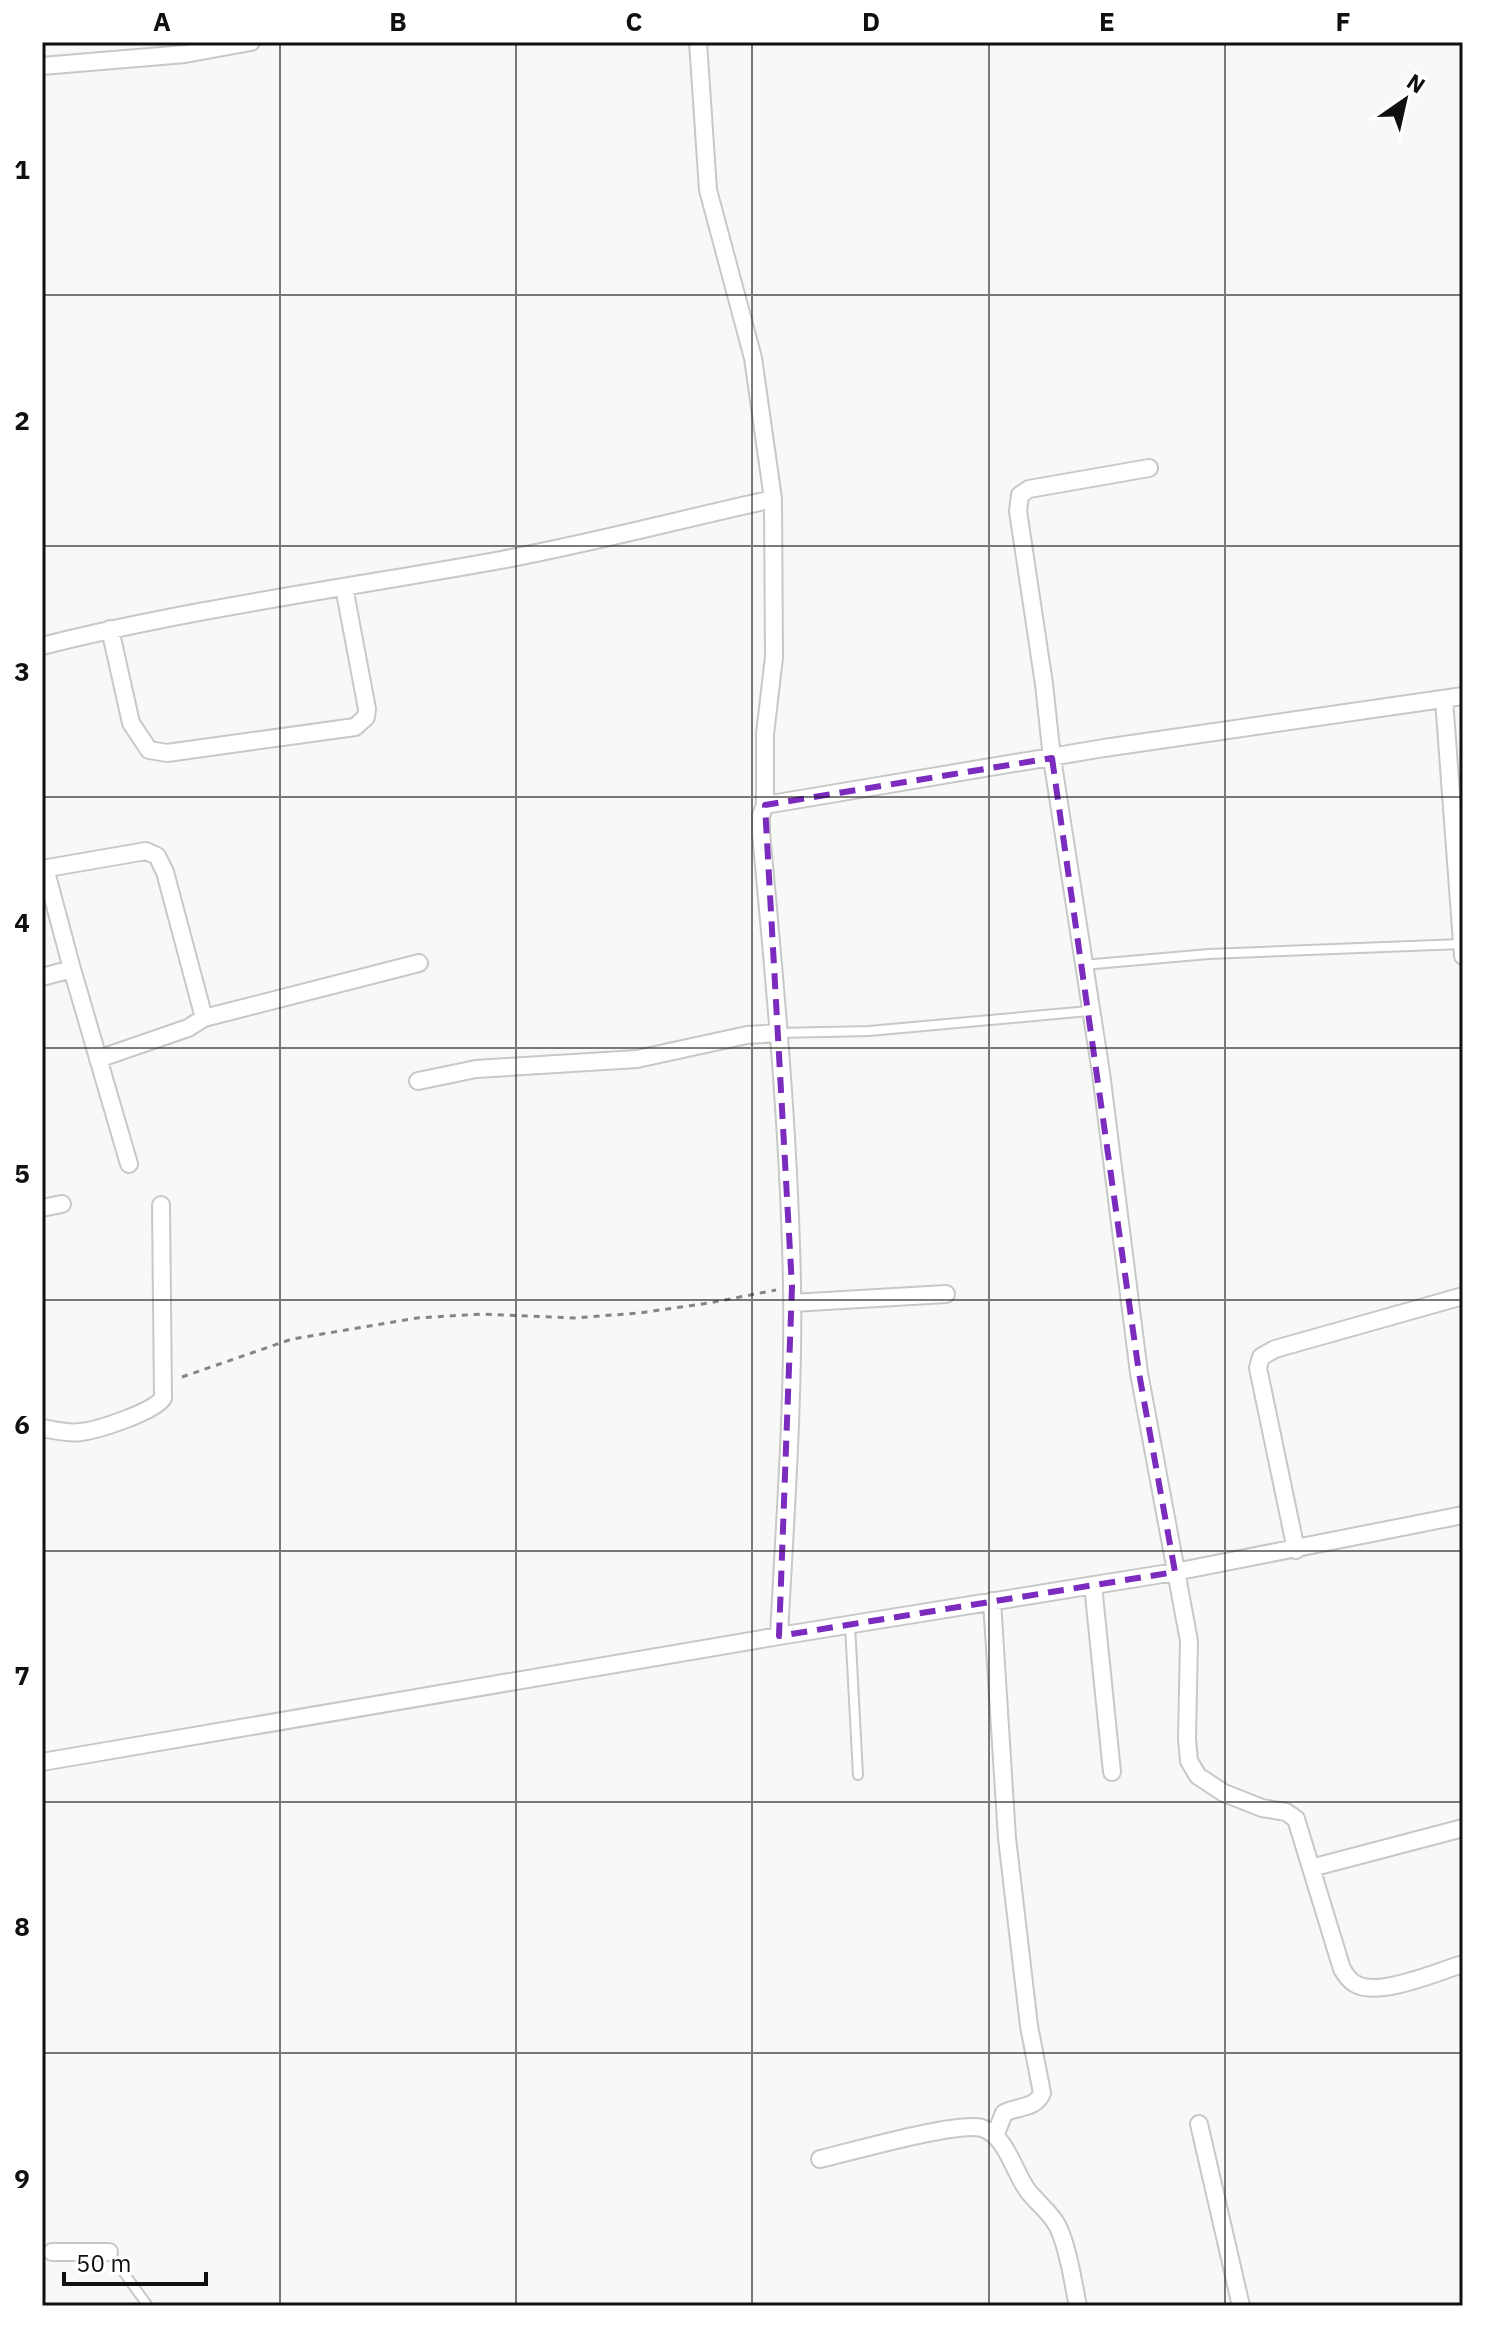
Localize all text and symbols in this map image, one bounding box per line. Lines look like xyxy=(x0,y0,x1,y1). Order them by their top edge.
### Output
text: A xyxy=(153,4,171,38)
text: B xyxy=(389,4,407,38)
text: C xyxy=(626,4,643,38)
text: D xyxy=(862,4,880,38)
text: E xyxy=(1099,4,1115,38)
text: F xyxy=(1335,4,1351,38)
north arrow xyxy=(1365,60,1445,140)
text: N xyxy=(1402,67,1431,99)
text: 1 xyxy=(14,152,30,186)
text: 2 xyxy=(14,403,30,437)
text: 3 xyxy=(14,654,30,688)
text: 4 xyxy=(14,905,30,939)
text: 5 xyxy=(14,1156,30,1190)
text: 6 xyxy=(14,1407,30,1441)
text: 7 xyxy=(14,1658,30,1692)
text: 8 xyxy=(14,1909,30,1943)
text: 9 xyxy=(14,2161,30,2195)
scale bar xyxy=(64,2236,206,2286)
text: 50 m xyxy=(76,2247,131,2279)

